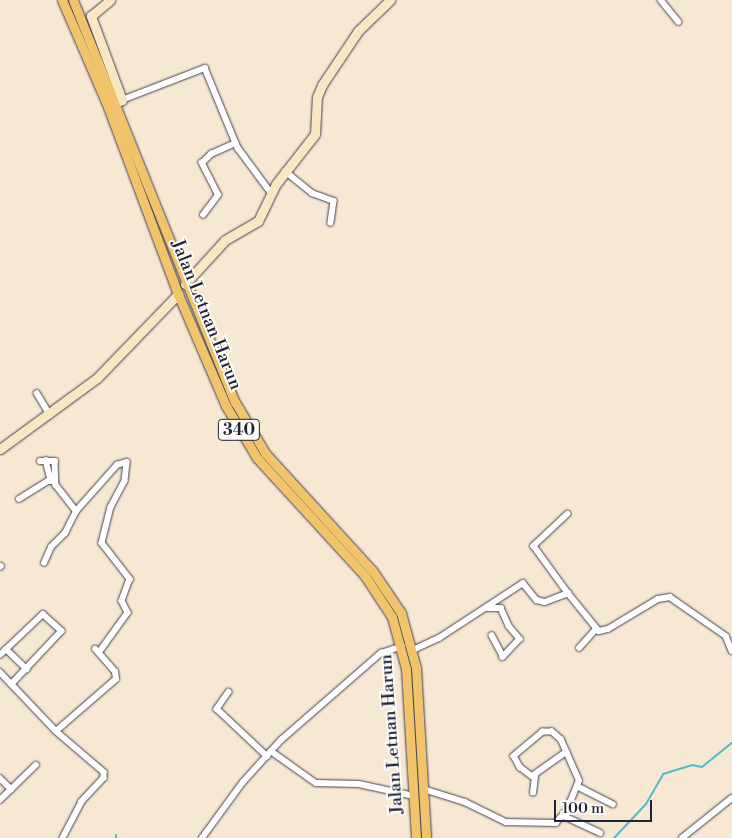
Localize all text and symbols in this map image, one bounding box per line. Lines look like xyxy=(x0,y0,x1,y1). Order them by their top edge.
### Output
street label: Jalan Letnan Harun xyxy=(166,237,246,393)
road number: 340 xyxy=(218,416,260,444)
street label: Jalan Letnan Harun xyxy=(376,653,408,815)
scale bar xyxy=(557,790,654,822)
text: 100 m xyxy=(562,799,604,818)

